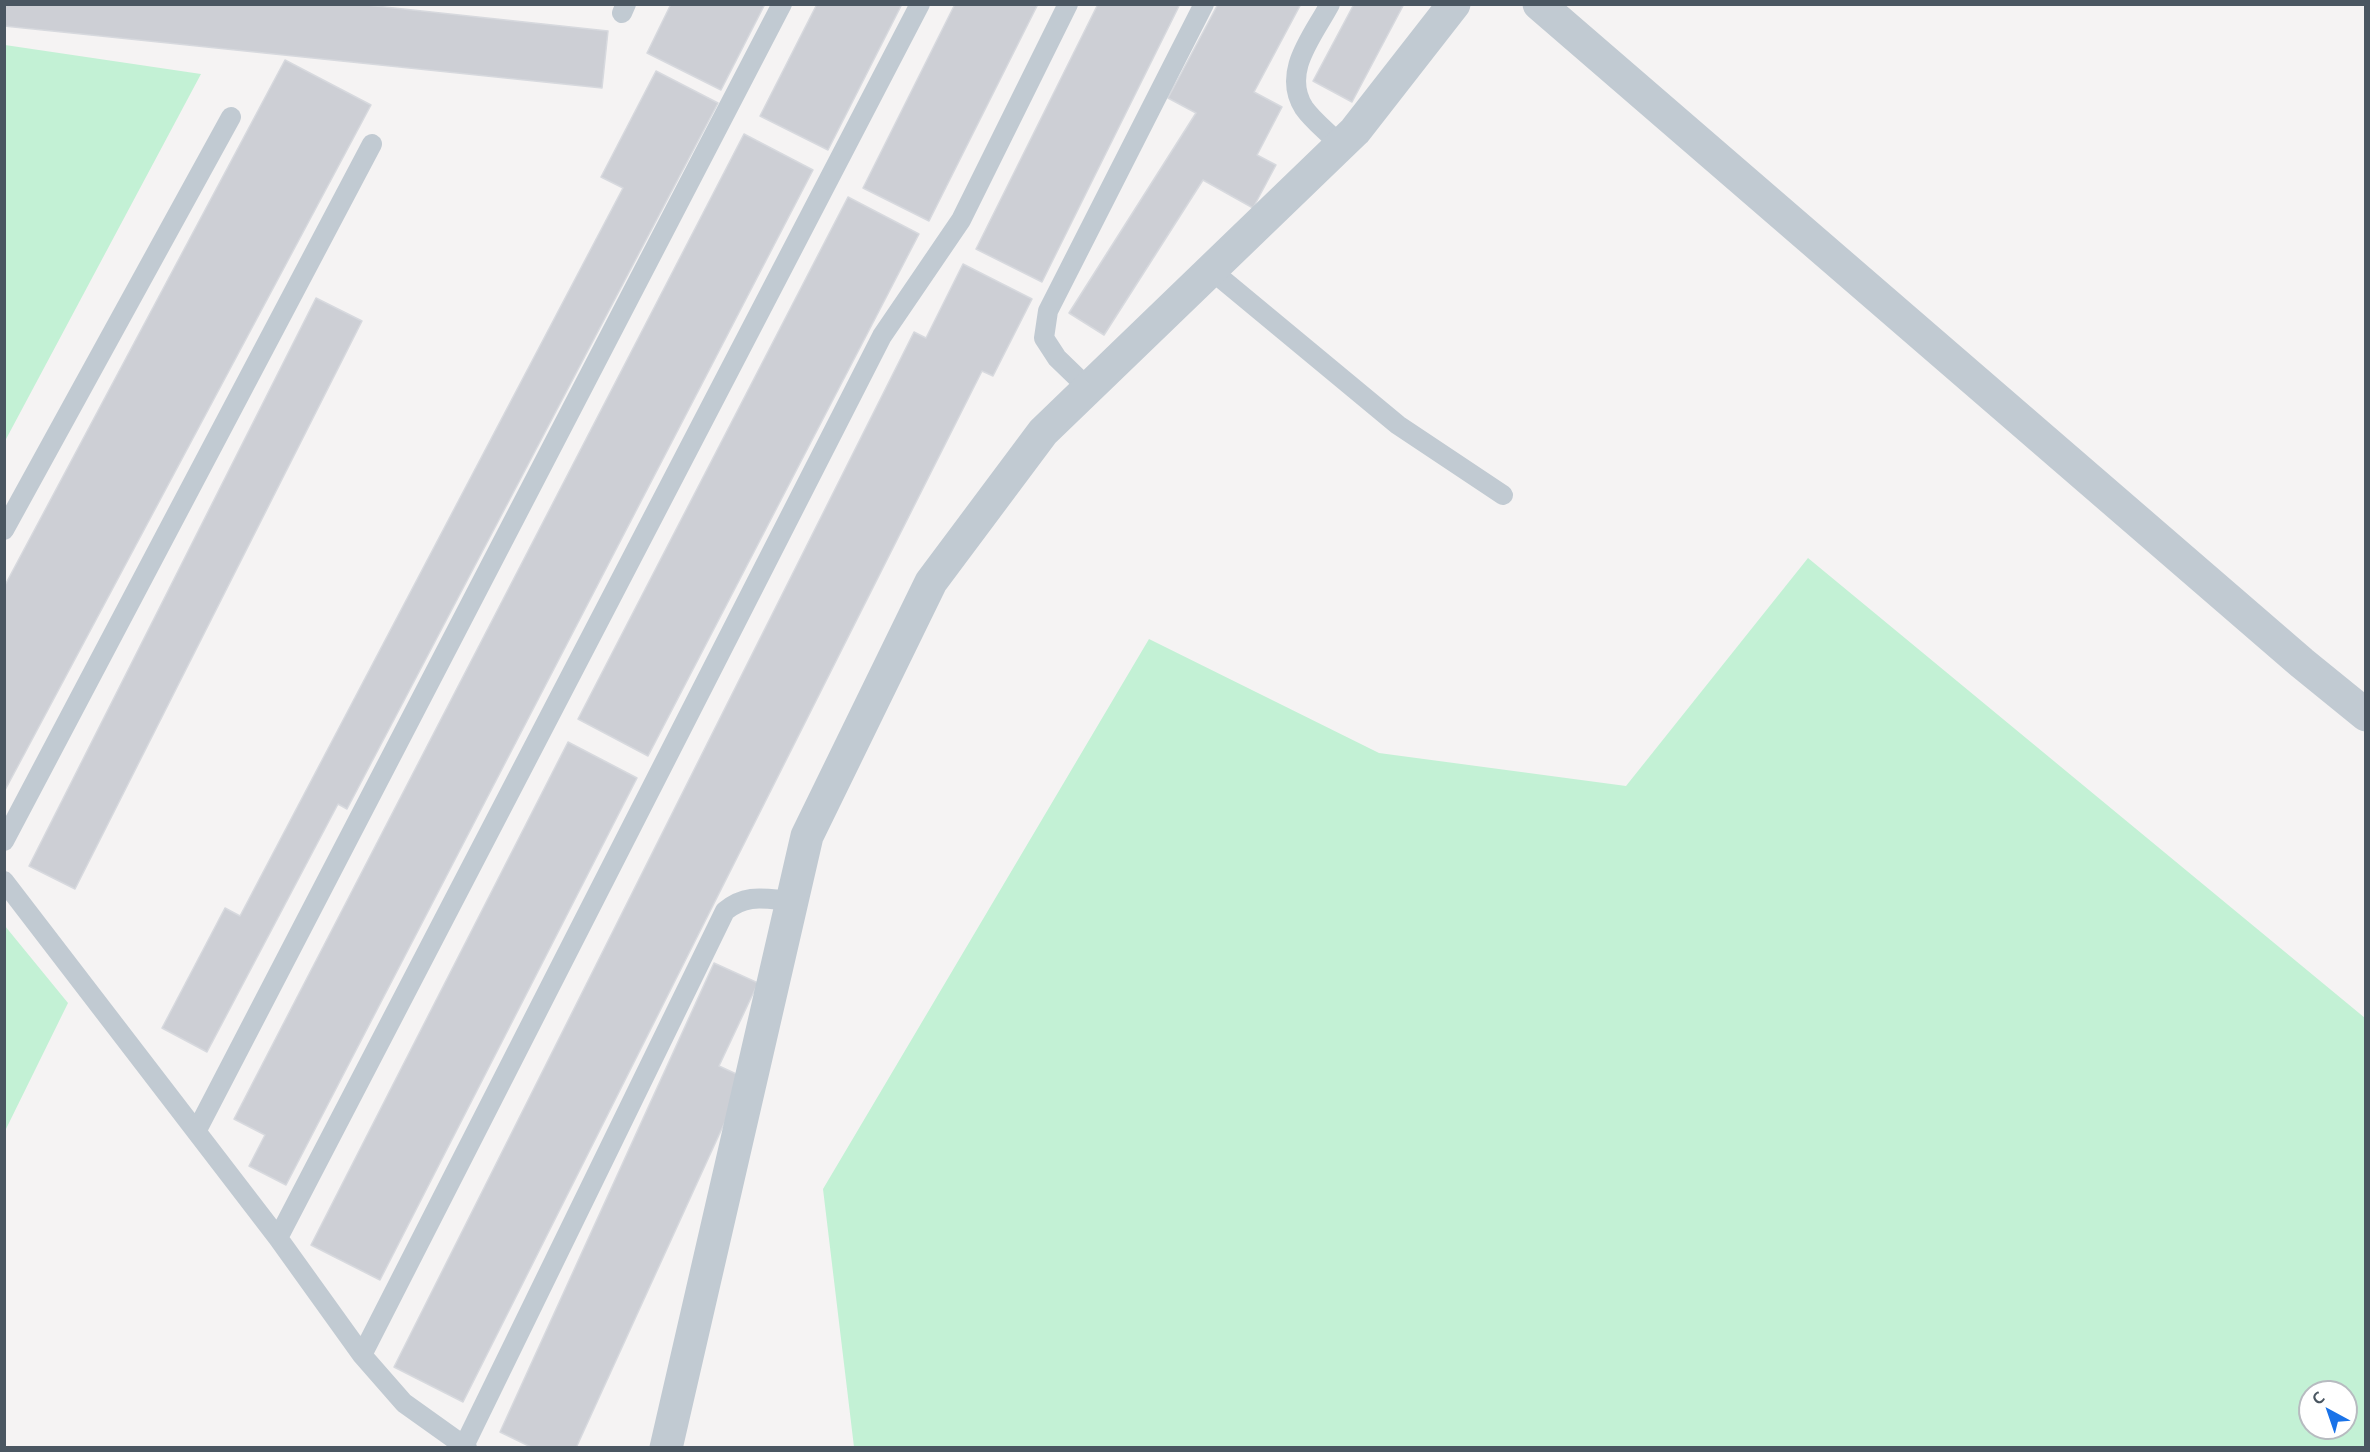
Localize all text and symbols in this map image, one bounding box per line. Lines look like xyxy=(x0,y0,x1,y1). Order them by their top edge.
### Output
north arrow xyxy=(2298,1380,2358,1440)
text: С xyxy=(2308,1388,2327,1408)

